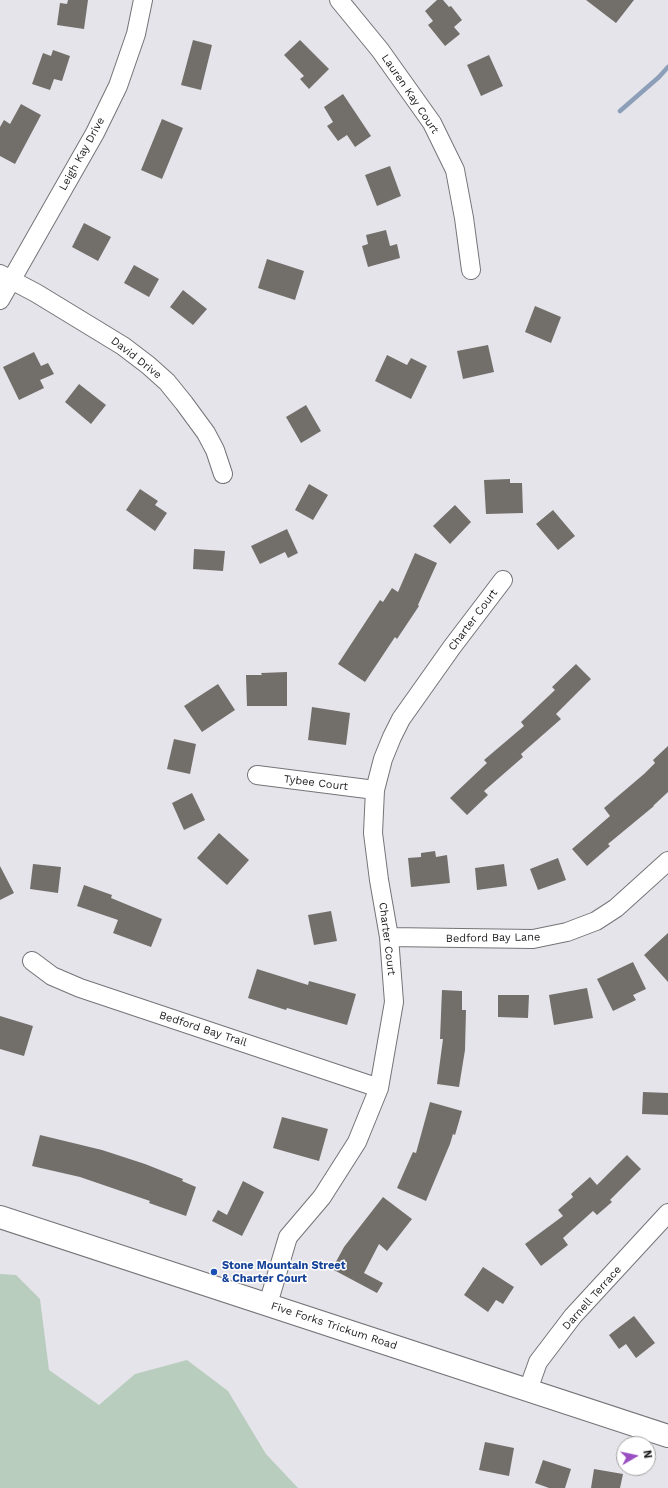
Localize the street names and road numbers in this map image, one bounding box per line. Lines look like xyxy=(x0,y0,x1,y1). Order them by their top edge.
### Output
street label: Lauren Kay Court xyxy=(379,52,441,136)
street label: Leigh Kay Drive xyxy=(56,115,108,193)
street label: David Drive xyxy=(108,334,164,382)
street label: Charter Court xyxy=(446,587,500,653)
street label: Tybee Court xyxy=(283,773,349,793)
street label: Charter Court xyxy=(376,902,398,976)
street label: Bedford Bay Lane xyxy=(446,931,540,945)
street label: Bedford Bay Trail xyxy=(157,1009,249,1049)
street label: Darnell Terrace xyxy=(560,1263,624,1333)
street label: Five Forks Trickum Road xyxy=(269,1299,399,1353)

